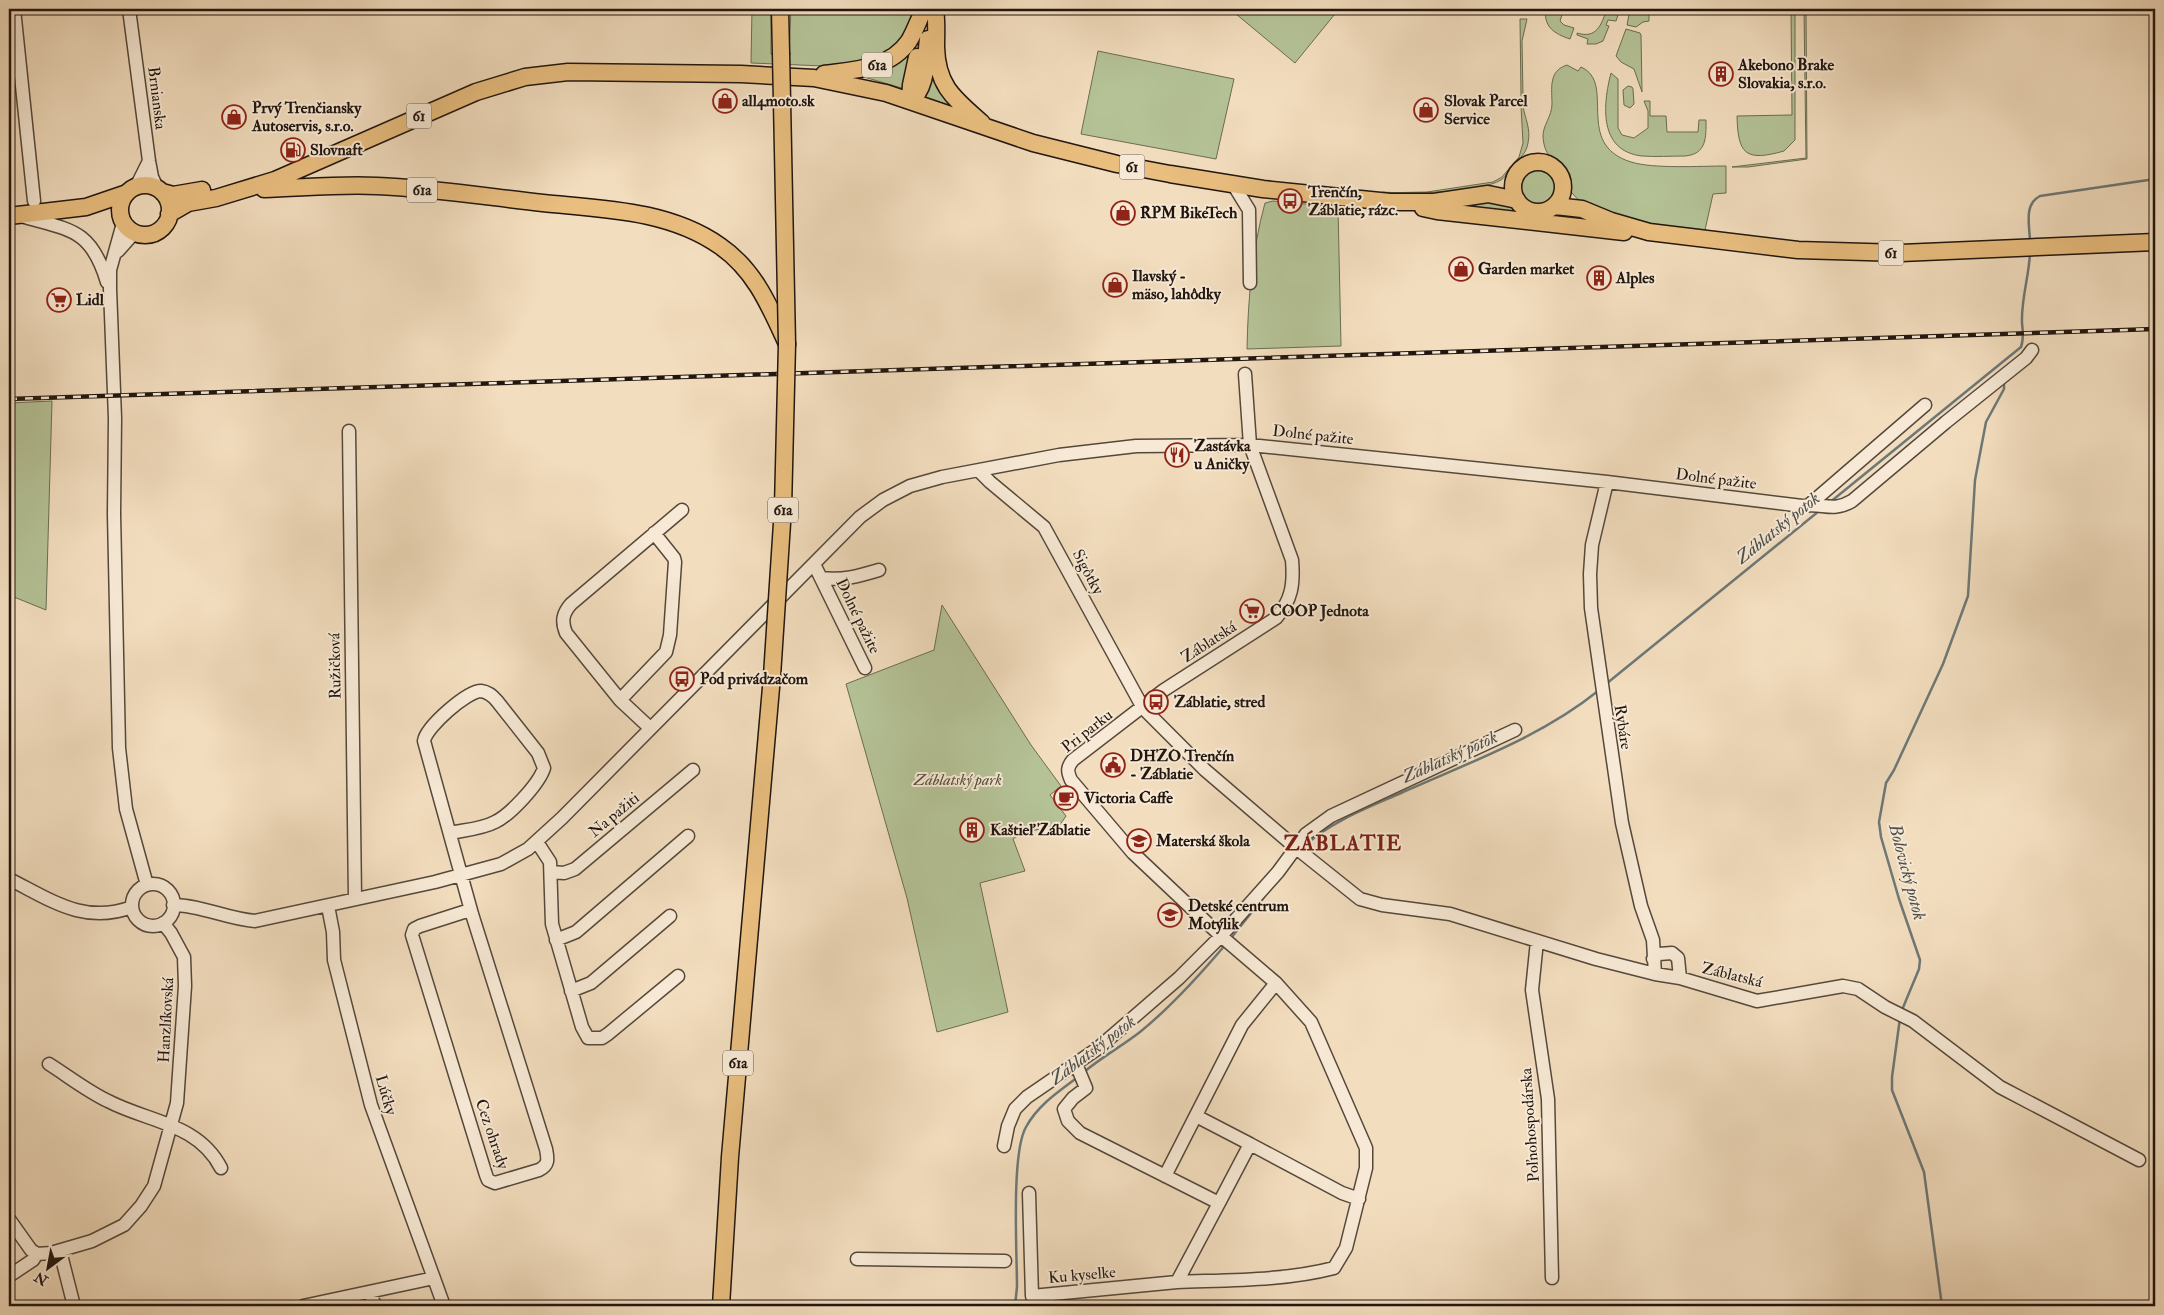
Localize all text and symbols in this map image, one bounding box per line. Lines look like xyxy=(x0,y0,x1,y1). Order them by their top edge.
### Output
road number: 61a xyxy=(862,52,892,78)
place label: Akebono Brake Slovakia, s.r.o. xyxy=(1737,55,1834,93)
building icon: Akebono Brake Slovakia, s.r.o. xyxy=(1708,61,1734,87)
street label: Brnianska xyxy=(143,65,171,131)
shop icon: all4moto.sk xyxy=(712,88,738,114)
place label: all4moto.sk xyxy=(742,91,815,111)
place label: Slovak Parcel Service xyxy=(1444,91,1529,129)
shop icon: Slovak Parcel Service xyxy=(1413,97,1439,123)
place label: Prvý Trenčiansky Autoservis, s.r.o. xyxy=(251,98,362,136)
shop icon: Prvý Trenčiansky Autoservis, s.r.o. xyxy=(221,104,247,130)
road number: 61 xyxy=(406,104,432,128)
fuel station icon: Slovnaft xyxy=(280,137,306,163)
place label: Slovnaft xyxy=(310,140,363,160)
road number: 61 xyxy=(1120,154,1144,180)
road number: 61a xyxy=(407,178,437,202)
place label: Trenčín, Záblatie, rázc. xyxy=(1307,182,1398,220)
bus stop icon: Trenčín, Záblatie, rázc. xyxy=(1277,188,1303,214)
shop icon: RPM BikeTech xyxy=(1110,200,1136,226)
place label: RPM BikeTech xyxy=(1140,203,1238,223)
road number: 61 xyxy=(1878,240,1904,266)
shop icon: Garden market xyxy=(1448,256,1474,282)
place label: Garden market xyxy=(1478,259,1575,279)
building icon: Alples xyxy=(1586,265,1612,291)
place label: Ilavský - mäso, lahôdky xyxy=(1132,266,1222,305)
place label: Alples xyxy=(1615,268,1655,289)
shop icon: Ilavský - mäso, lahôdky xyxy=(1102,272,1128,298)
supermarket icon: Lidl xyxy=(46,287,72,313)
place label: Lidl xyxy=(76,290,105,310)
street label: Dolné pažite xyxy=(1271,421,1355,450)
place label: Zastávka u Aničky xyxy=(1193,436,1251,475)
restaurant icon: Zastávka u Aničky xyxy=(1164,442,1190,468)
street label: Dolné pažite xyxy=(1674,464,1758,495)
water label: Záblatský potok xyxy=(1730,487,1825,570)
road number: 61a xyxy=(768,498,798,522)
street label: Sigôtky xyxy=(1068,546,1109,599)
street label: Dolné pažite xyxy=(830,575,885,658)
supermarket icon: COOP Jednota xyxy=(1239,598,1265,624)
place label: COOP Jednota xyxy=(1270,601,1369,622)
street label: Záblatská xyxy=(1178,617,1241,667)
street label: Ružičková xyxy=(324,632,346,699)
bus stop icon: Pod privádzačom xyxy=(669,666,695,692)
place label: Pod privádzačom xyxy=(700,669,809,690)
bus stop icon: Záblatie, stred xyxy=(1143,689,1169,715)
place label: Záblatie, stred xyxy=(1174,692,1266,712)
street label: Rybáre xyxy=(1610,703,1636,751)
street label: Pri parku xyxy=(1058,705,1117,758)
water label: Záblatský potok xyxy=(1398,726,1501,789)
place label: DHZO Trenčín - Záblatie xyxy=(1130,746,1235,784)
public building icon: DHZO Trenčín - Záblatie xyxy=(1100,752,1126,778)
park label: Záblatský park xyxy=(913,770,1002,790)
cafe icon: Victoria Caffe xyxy=(1053,785,1079,811)
street label: Na pažiti xyxy=(585,788,644,843)
place label: Victoria Caffe xyxy=(1083,788,1173,808)
building icon: Kaštieľ Záblatie xyxy=(959,817,985,843)
place label: Kaštieľ Záblatie xyxy=(990,820,1091,840)
water label: Bolovický potok xyxy=(1883,820,1931,923)
school or university icon: Materská škola xyxy=(1126,828,1152,854)
district label: ZÁBLATIE xyxy=(1284,830,1402,857)
place label: Materská škola xyxy=(1155,831,1250,851)
place label: Detské centrum Motýlik xyxy=(1187,896,1290,935)
school or university icon: Detské centrum Motýlik xyxy=(1157,902,1183,928)
street label: Záblatská xyxy=(1700,958,1765,992)
street label: Hanzlíkovská xyxy=(154,976,178,1063)
water label: Záblatský potok xyxy=(1045,1010,1141,1090)
road number: 61a xyxy=(723,1050,753,1076)
street label: Poľnohospodárska xyxy=(1516,1067,1545,1183)
street label: Lúčky xyxy=(371,1073,402,1118)
street label: Cez ohrady xyxy=(471,1096,514,1173)
north arrow xyxy=(22,1242,72,1292)
street label: Ku kyselke xyxy=(1047,1262,1117,1288)
text: N xyxy=(31,1268,52,1290)

